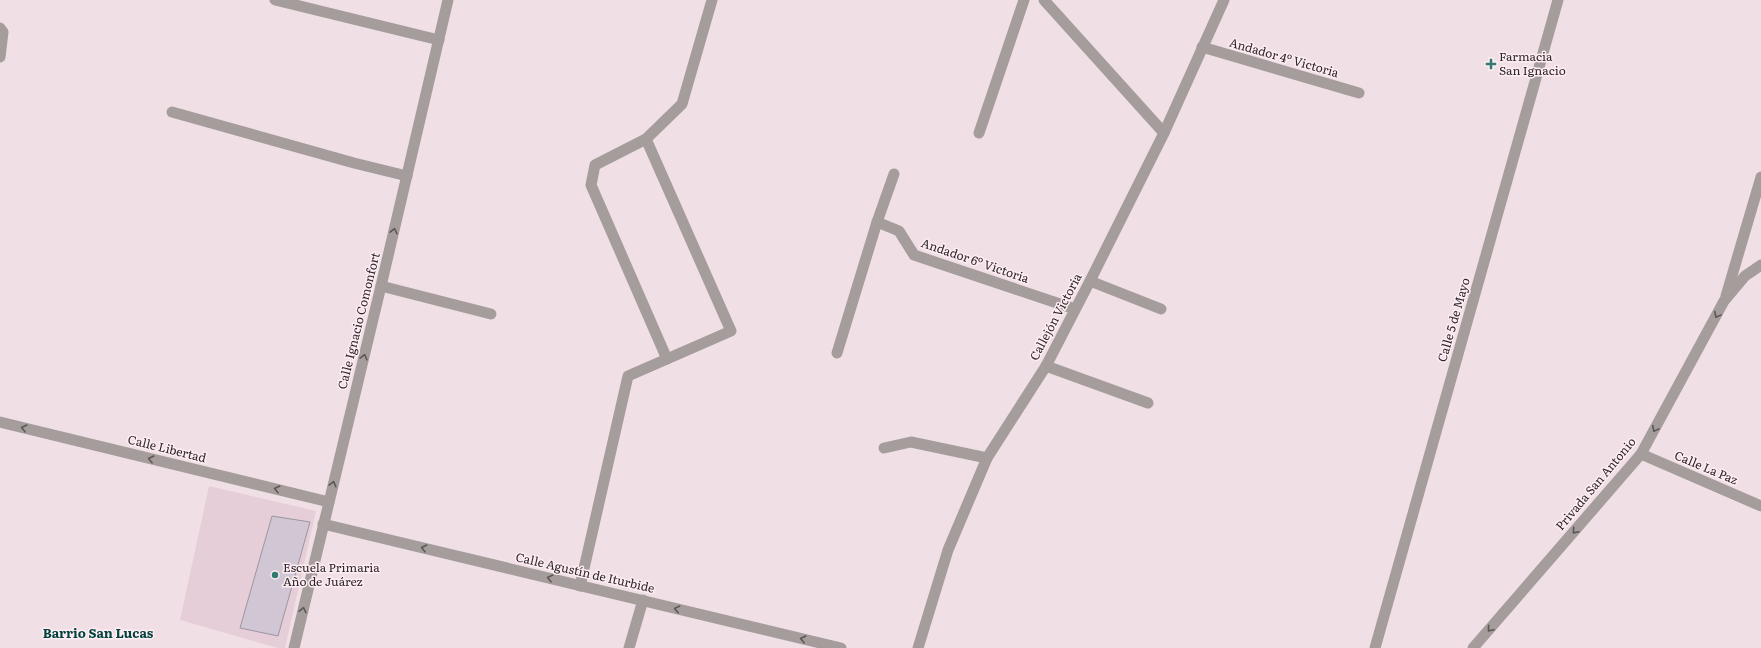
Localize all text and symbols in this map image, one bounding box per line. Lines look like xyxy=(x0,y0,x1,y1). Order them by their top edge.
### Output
street label: Andador 4º Victoria xyxy=(1227,33,1342,81)
place label: Farmacia San Ignacio xyxy=(1499,47,1566,79)
marker: Farmacia San Ignacio xyxy=(1486,59,1496,69)
one-way arrow xyxy=(390,228,398,234)
street label: Andador 6º Victoria xyxy=(919,233,1032,287)
street label: Calle Ignacio Comonfort xyxy=(332,250,384,391)
street label: Callejón Victoria xyxy=(1025,269,1086,363)
street label: Calle 5 de Mayo xyxy=(1432,275,1474,364)
one-way arrow xyxy=(1714,310,1722,318)
one-way arrow xyxy=(359,354,368,361)
one-way arrow xyxy=(21,424,28,433)
one-way arrow xyxy=(1652,425,1660,432)
street label: Calle Libertad xyxy=(126,430,209,467)
street label: Privada San Antonio xyxy=(1551,433,1640,534)
street label: Calle La Paz xyxy=(1672,446,1741,489)
one-way arrow xyxy=(148,455,154,463)
one-way arrow xyxy=(328,480,337,487)
one-way arrow xyxy=(274,486,280,494)
one-way arrow xyxy=(1573,526,1580,533)
one-way arrow xyxy=(421,544,428,553)
street label: Calle Agustín de Iturbide xyxy=(514,547,656,597)
place label: Escuela Primaria Año de Juárez xyxy=(283,558,380,590)
marker: Escuela Primaria Año de Juárez xyxy=(270,570,280,580)
one-way arrow xyxy=(547,575,554,583)
one-way arrow xyxy=(674,605,680,613)
one-way arrow xyxy=(298,607,307,614)
district label: Barrio San Lucas xyxy=(43,623,154,642)
one-way arrow xyxy=(1487,624,1494,632)
one-way arrow xyxy=(800,635,807,644)

